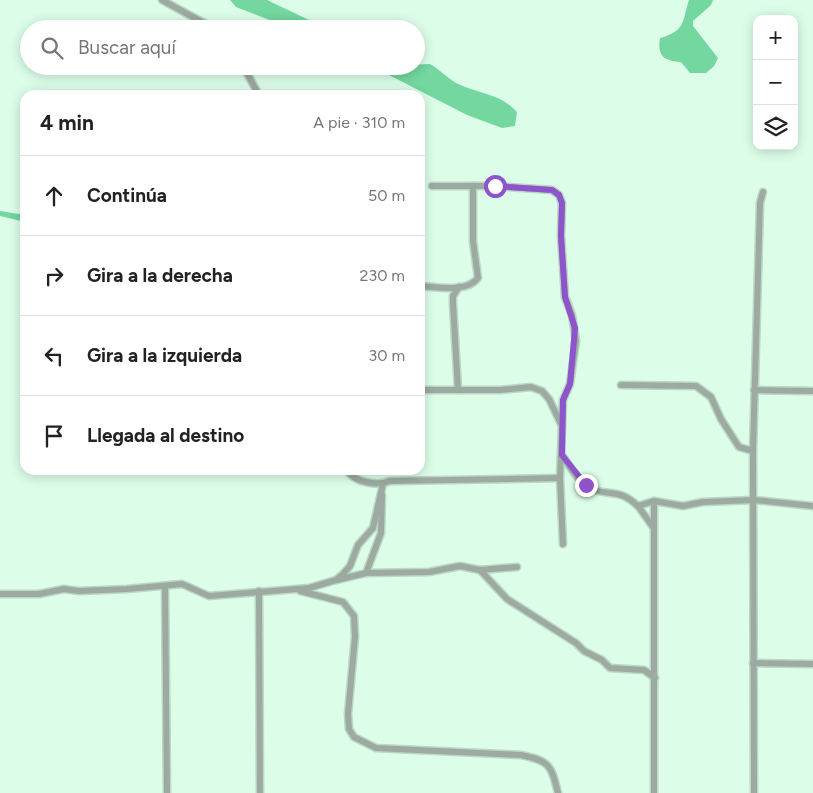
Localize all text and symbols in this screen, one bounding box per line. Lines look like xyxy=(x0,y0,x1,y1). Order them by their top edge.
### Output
map controls xyxy=(753,15,798,150)
button: + xyxy=(753,15,798,60)
search box xyxy=(20,20,425,75)
icon: search xyxy=(38,34,66,62)
text: Buscar aquí xyxy=(78,36,176,59)
button: − xyxy=(753,60,798,105)
button: layers xyxy=(753,105,798,150)
text: 4 min xyxy=(40,110,94,135)
text: A pie · 310 m xyxy=(313,113,405,132)
route start xyxy=(484,175,507,198)
icon: ahead xyxy=(40,182,68,210)
text: Continúa xyxy=(87,184,167,207)
text: 50 m xyxy=(368,186,405,205)
icon: right xyxy=(40,262,68,290)
text: Gira a la derecha xyxy=(87,264,233,287)
text: 230 m xyxy=(360,266,405,285)
icon: left xyxy=(40,342,68,370)
text: Gira a la izquierda xyxy=(87,344,242,367)
text: 30 m xyxy=(368,346,405,365)
icon: arrive xyxy=(40,422,68,450)
text: Llegada al destino xyxy=(87,424,244,447)
route end xyxy=(575,474,598,497)

